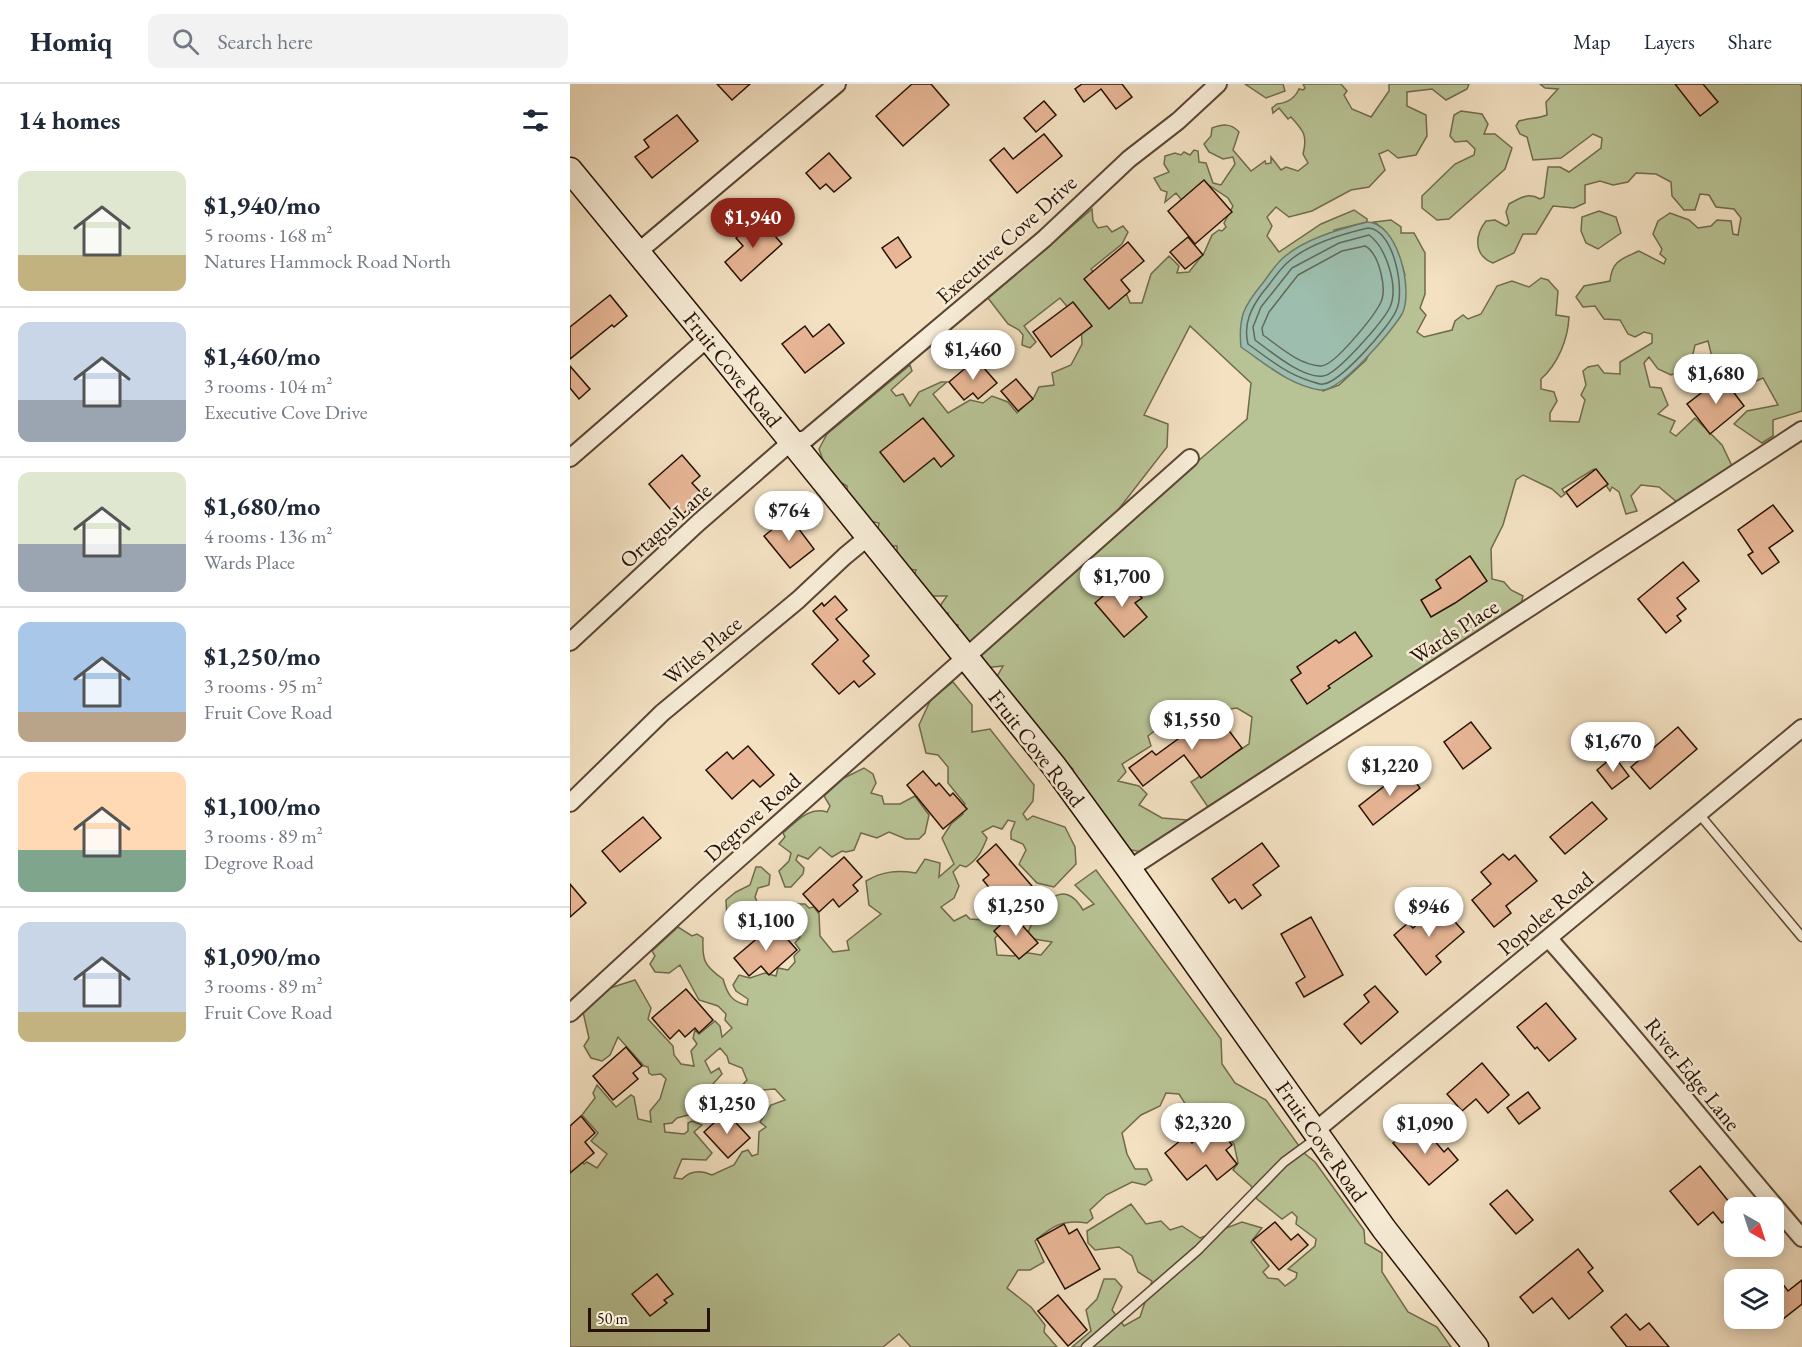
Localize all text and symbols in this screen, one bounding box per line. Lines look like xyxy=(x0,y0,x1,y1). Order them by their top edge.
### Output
search box xyxy=(148,14,568,68)
text: Homiq xyxy=(30,23,112,59)
icon: search xyxy=(169,25,202,58)
text: Search here xyxy=(217,27,313,56)
text: Map xyxy=(1573,28,1611,55)
text: Layers xyxy=(1644,28,1695,55)
text: Share xyxy=(1728,28,1772,55)
text: 14 homes xyxy=(18,103,120,137)
icon: filters xyxy=(519,104,552,137)
street label: Executive Cove Drive xyxy=(930,168,1083,310)
text: $1,940/mo xyxy=(204,188,320,222)
icon: home xyxy=(66,195,138,267)
pin: $1,940 xyxy=(704,198,802,249)
text: $1,940 xyxy=(725,204,781,230)
text: 5 rooms · 168 m² xyxy=(204,222,332,248)
text: Natures Hammock Road North xyxy=(204,248,451,274)
street label: Fruit Cove Road xyxy=(677,305,789,434)
pin: $1,460 xyxy=(924,330,1022,381)
text: $1,460 xyxy=(945,336,1001,362)
text: $1,460/mo xyxy=(204,339,320,373)
icon: home xyxy=(66,346,138,418)
pin: $1,680 xyxy=(1667,354,1765,405)
text: $1,680 xyxy=(1688,360,1744,386)
text: 3 rooms · 104 m² xyxy=(204,373,332,399)
text: Executive Cove Drive xyxy=(204,399,367,425)
street label: Ortagus Lane xyxy=(613,476,718,574)
text: $1,680/mo xyxy=(204,489,320,523)
pin: $764 xyxy=(753,491,825,542)
icon: home xyxy=(66,496,138,568)
text: $764 xyxy=(769,497,809,523)
text: 4 rooms · 136 m² xyxy=(204,523,332,549)
text: Wards Place xyxy=(204,549,295,575)
pin: $1,700 xyxy=(1073,557,1171,608)
text: $1,700 xyxy=(1094,563,1150,589)
street label: Wards Place xyxy=(1404,592,1504,671)
street label: Wiles Place xyxy=(657,609,748,692)
text: $1,250/mo xyxy=(204,639,320,673)
icon: home xyxy=(66,646,138,718)
text: 3 rooms · 95 m² xyxy=(204,673,323,699)
street label: Fruit Cove Road xyxy=(982,684,1092,814)
text: Fruit Cove Road xyxy=(204,699,332,725)
pin: $1,550 xyxy=(1143,700,1241,751)
text: $1,550 xyxy=(1164,706,1220,732)
pin: $1,670 xyxy=(1564,722,1662,773)
text: $1,670 xyxy=(1585,728,1641,754)
pin: $1,220 xyxy=(1341,746,1439,797)
text: $1,220 xyxy=(1362,752,1418,778)
street label: Degrove Road xyxy=(698,766,808,869)
text: $1,100/mo xyxy=(204,789,320,823)
icon: home xyxy=(66,796,138,868)
text: 3 rooms · 89 m² xyxy=(204,823,323,849)
text: Degrove Road xyxy=(204,849,314,875)
street label: Popolee Road xyxy=(1491,864,1600,962)
pin: $1,250 xyxy=(967,886,1065,937)
pin: $946 xyxy=(1393,887,1465,938)
text: $1,250 xyxy=(988,892,1044,918)
text: $946 xyxy=(1409,893,1449,919)
pin: $1,100 xyxy=(717,901,815,952)
text: $1,100 xyxy=(738,907,794,933)
text: $1,090/mo xyxy=(204,939,320,973)
icon: home xyxy=(66,946,138,1018)
text: 3 rooms · 89 m² xyxy=(204,973,323,999)
text: Fruit Cove Road xyxy=(204,999,332,1025)
street label: River Edge Lane xyxy=(1638,1012,1748,1137)
street label: Fruit Cove Road xyxy=(1269,1075,1374,1208)
pin: $1,250 xyxy=(678,1084,776,1135)
text: $1,250 xyxy=(699,1090,755,1116)
pin: $2,320 xyxy=(1154,1103,1252,1154)
pin: $1,090 xyxy=(1376,1104,1474,1155)
text: $2,320 xyxy=(1175,1109,1231,1135)
text: $1,090 xyxy=(1397,1110,1453,1136)
north arrow xyxy=(1724,1197,1784,1257)
map controls xyxy=(1724,1197,1784,1329)
button: layers xyxy=(1724,1269,1784,1329)
scale bar xyxy=(588,1305,710,1332)
text: 50 m xyxy=(597,1308,628,1329)

